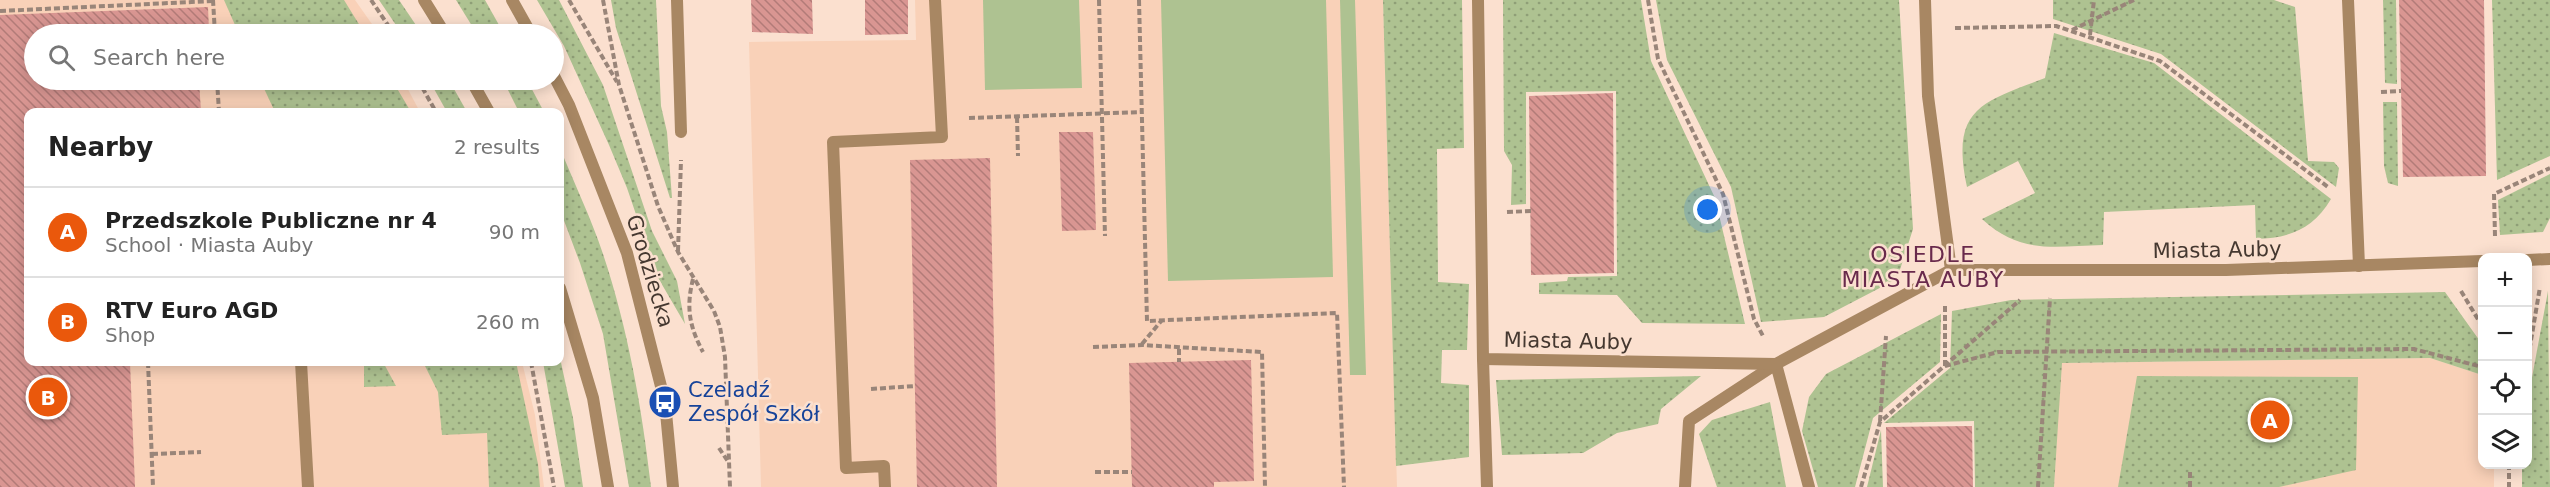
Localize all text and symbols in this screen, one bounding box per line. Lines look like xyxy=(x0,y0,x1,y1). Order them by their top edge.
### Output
search box xyxy=(24,24,564,90)
icon: search xyxy=(45,41,78,74)
text: Search here xyxy=(93,45,225,70)
text: Nearby xyxy=(48,132,153,162)
text: 2 results xyxy=(454,135,540,159)
your location xyxy=(1693,195,1722,224)
text: Przedszkole Publiczne nr 4 xyxy=(105,208,437,233)
street label: Grodziecka xyxy=(621,212,679,330)
text: A xyxy=(60,220,75,244)
text: 90 m xyxy=(489,220,540,244)
text: School · Miasta Auby xyxy=(105,233,313,257)
street label: Miasta Auby xyxy=(2152,237,2282,263)
district label: OSIEDLE MIASTA AUBY xyxy=(1841,242,2005,292)
map controls xyxy=(2478,253,2532,469)
button: + xyxy=(2478,253,2532,307)
text: RTV Euro AGD xyxy=(105,298,278,323)
button: − xyxy=(2478,307,2532,361)
text: B xyxy=(60,310,75,334)
text: 260 m xyxy=(476,310,540,334)
text: Shop xyxy=(105,323,155,347)
street label: Miasta Auby xyxy=(1503,328,1633,354)
button: locate xyxy=(2478,361,2532,415)
pin: B xyxy=(28,374,68,420)
place label: Czeladź Zespół Szkół xyxy=(688,378,820,426)
bus stop icon: Czeladź Zespół Szkół xyxy=(647,384,683,420)
pin: A xyxy=(2250,398,2290,442)
button: layers xyxy=(2478,415,2532,469)

